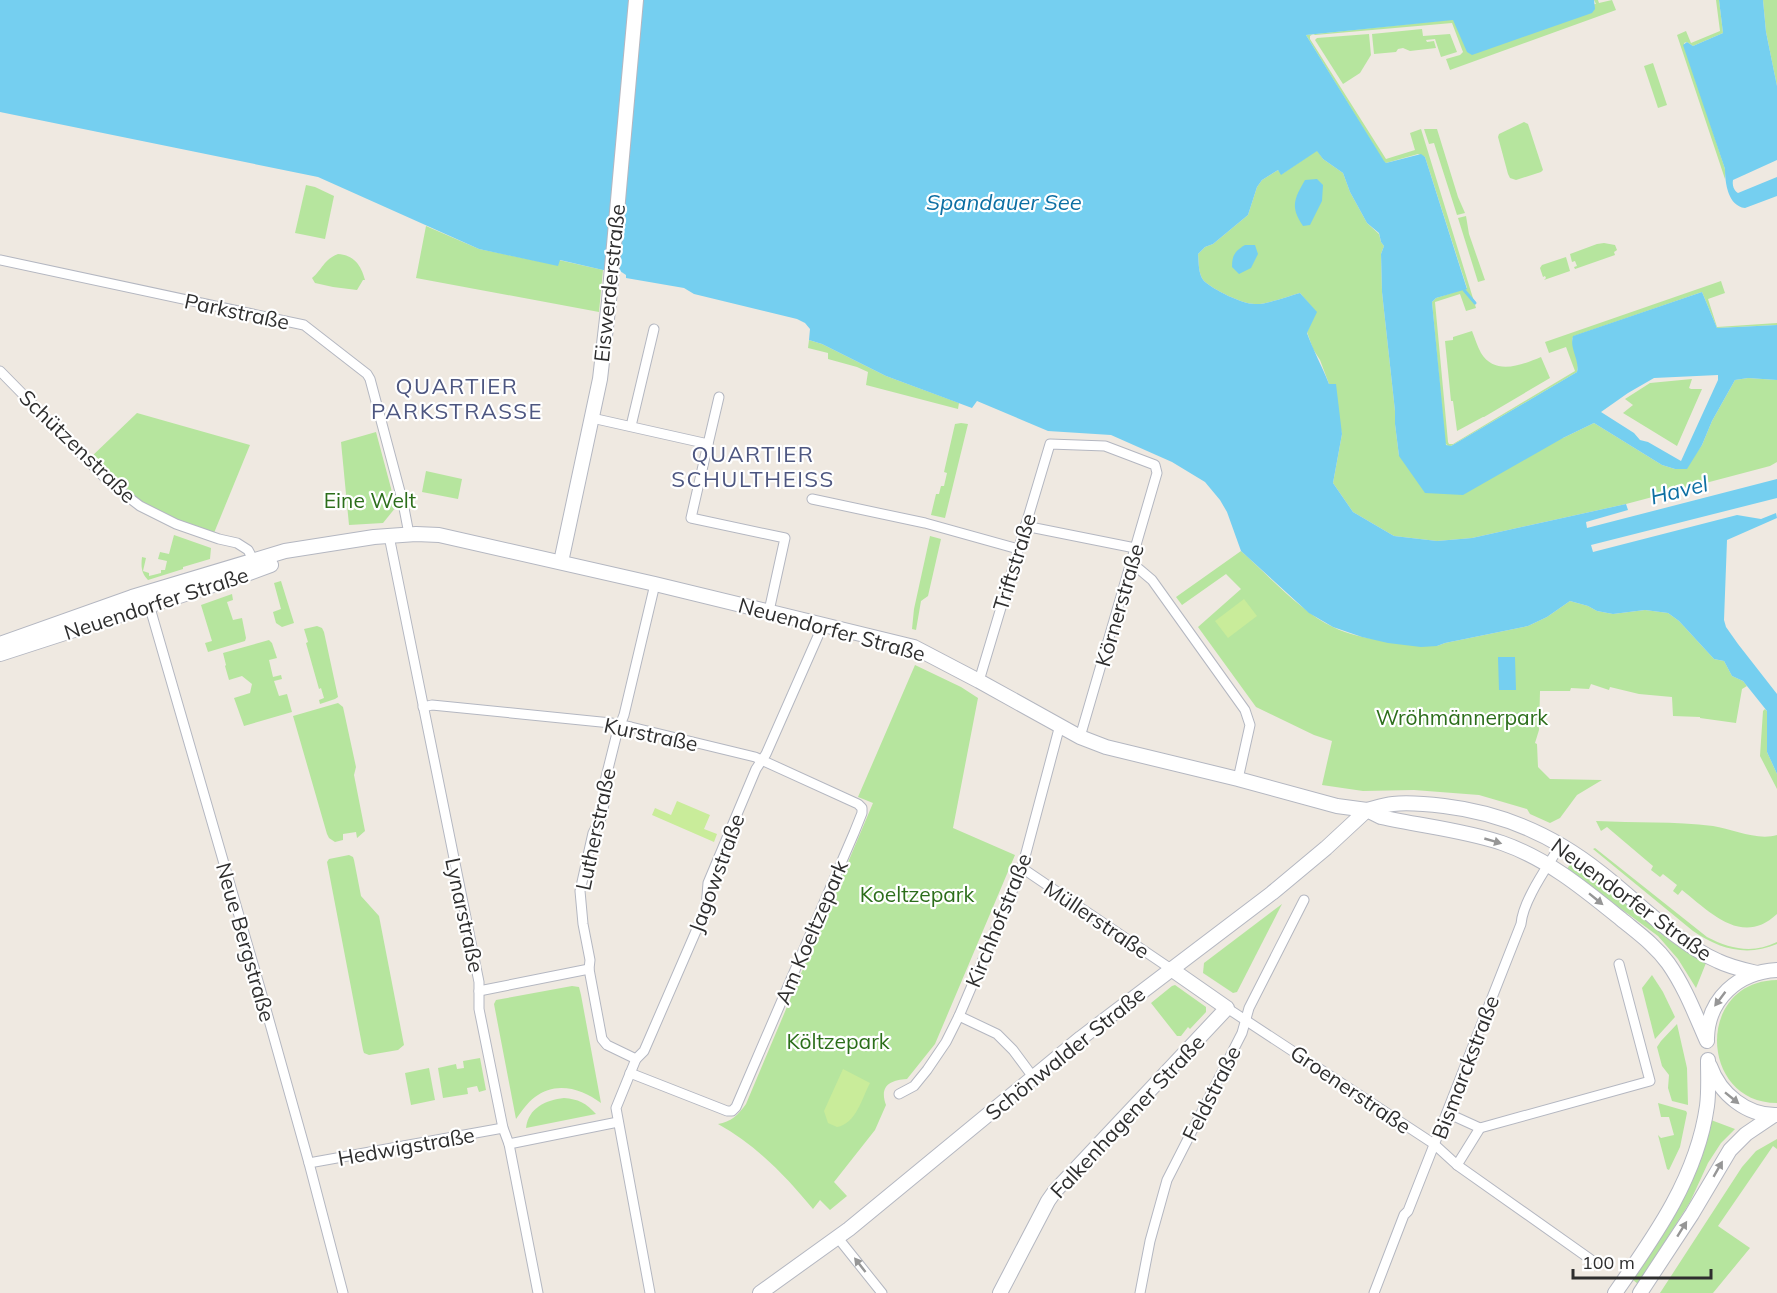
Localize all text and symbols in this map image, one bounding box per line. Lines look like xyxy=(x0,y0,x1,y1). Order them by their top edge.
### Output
water label: Spandauer See xyxy=(926,188,1082,216)
street label: Eiswerderstraße xyxy=(588,203,630,363)
street label: Parkstraße xyxy=(182,287,292,335)
district label: QUARTIER PARKSTRASSE xyxy=(371,372,543,425)
street label: Schützenstraße xyxy=(14,384,142,508)
district label: QUARTIER SCHULTHEISS xyxy=(671,440,835,493)
water label: Havel xyxy=(1647,469,1712,511)
park label: Eine Welt xyxy=(324,487,416,513)
street label: Triftstraße xyxy=(987,510,1041,614)
street label: Körnerstraße xyxy=(1089,541,1149,669)
street label: Neuendorfer Straße xyxy=(61,561,251,645)
street label: Neuendorfer Straße xyxy=(736,592,928,666)
park label: Wröhmännerpark xyxy=(1376,704,1548,730)
street label: Kurstraße xyxy=(602,711,700,757)
street label: Lutherstraße xyxy=(569,765,621,893)
street label: Jagowstraße xyxy=(682,810,750,936)
street label: Neuendorfer Straße xyxy=(1547,832,1717,966)
one-way arrow xyxy=(1485,837,1503,846)
street label: Kirchhofstraße xyxy=(959,849,1037,991)
street label: Lynarstraße xyxy=(440,855,490,975)
street label: Am Koeltzepark xyxy=(769,856,853,1008)
street label: Neue Bergstraße xyxy=(211,859,281,1025)
street label: Müllerstraße xyxy=(1039,874,1155,964)
park label: Koeltzepark xyxy=(860,881,974,907)
one-way arrow xyxy=(1588,892,1604,905)
street label: Schönwalder Straße xyxy=(980,981,1150,1125)
one-way arrow xyxy=(1714,990,1726,1006)
street label: Bismarckstraße xyxy=(1426,991,1504,1143)
park label: Költzepark xyxy=(786,1028,890,1054)
street label: Falkenhagener Straße xyxy=(1044,1029,1210,1203)
street label: Groenerstraße xyxy=(1286,1039,1416,1139)
street label: Feldstraße xyxy=(1176,1041,1246,1145)
one-way arrow xyxy=(1724,1091,1740,1104)
street label: Hedwigstraße xyxy=(336,1121,476,1171)
one-way arrow xyxy=(1713,1160,1723,1177)
one-way arrow xyxy=(1676,1221,1687,1237)
scale bar xyxy=(1573,1242,1711,1280)
text: 100 m xyxy=(1582,1251,1635,1274)
one-way arrow xyxy=(854,1258,867,1273)

